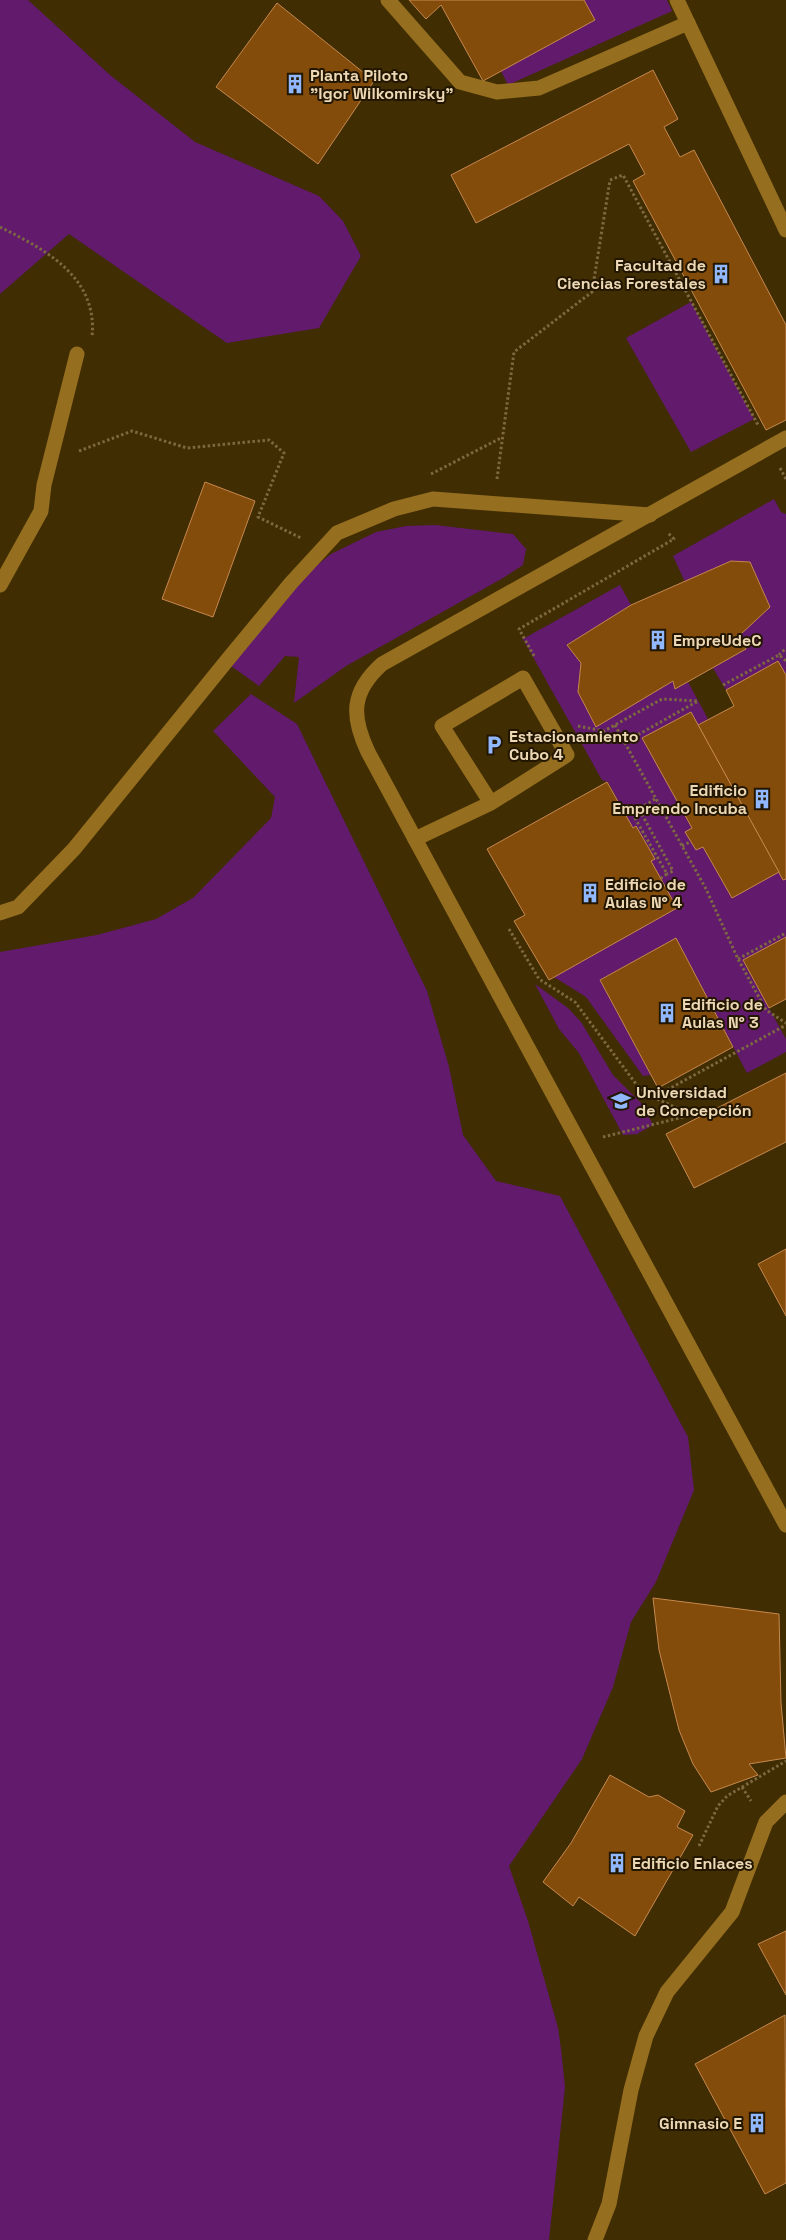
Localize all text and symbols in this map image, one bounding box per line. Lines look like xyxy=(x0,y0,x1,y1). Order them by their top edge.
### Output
place label: Planta Piloto "Igor Wilkomirsky" xyxy=(310,65,454,104)
building icon: Planta Piloto "Igor Wilkomirsky" xyxy=(284,73,306,95)
place label: Facultad de Ciencias Forestales xyxy=(557,255,706,294)
building icon: Facultad de Ciencias Forestales xyxy=(710,263,732,285)
building icon: EmpreUdeC xyxy=(647,629,669,651)
place label: EmpreUdeC xyxy=(673,630,762,651)
place label: Estacionamiento Cubo 4 xyxy=(509,726,639,765)
parking icon: Estacionamiento Cubo 4 xyxy=(483,734,505,756)
place label: Edificio Emprendo Incuba xyxy=(612,780,747,819)
building icon: Edificio Emprendo Incuba xyxy=(751,788,773,810)
place label: Edificio de Aulas N° 4 xyxy=(605,874,686,913)
building icon: Edificio de Aulas N° 4 xyxy=(579,882,601,904)
place label: Edificio de Aulas N° 3 xyxy=(682,994,763,1033)
building icon: Edificio de Aulas N° 3 xyxy=(656,1002,678,1024)
place label: Universidad de Concepción xyxy=(636,1082,752,1121)
school or university icon: Universidad de Concepción xyxy=(610,1090,632,1112)
building icon: Edificio Enlaces xyxy=(606,1852,628,1874)
place label: Edificio Enlaces xyxy=(632,1853,753,1874)
building icon: Gimnasio E xyxy=(746,2112,768,2134)
place label: Gimnasio E xyxy=(659,2113,742,2134)

